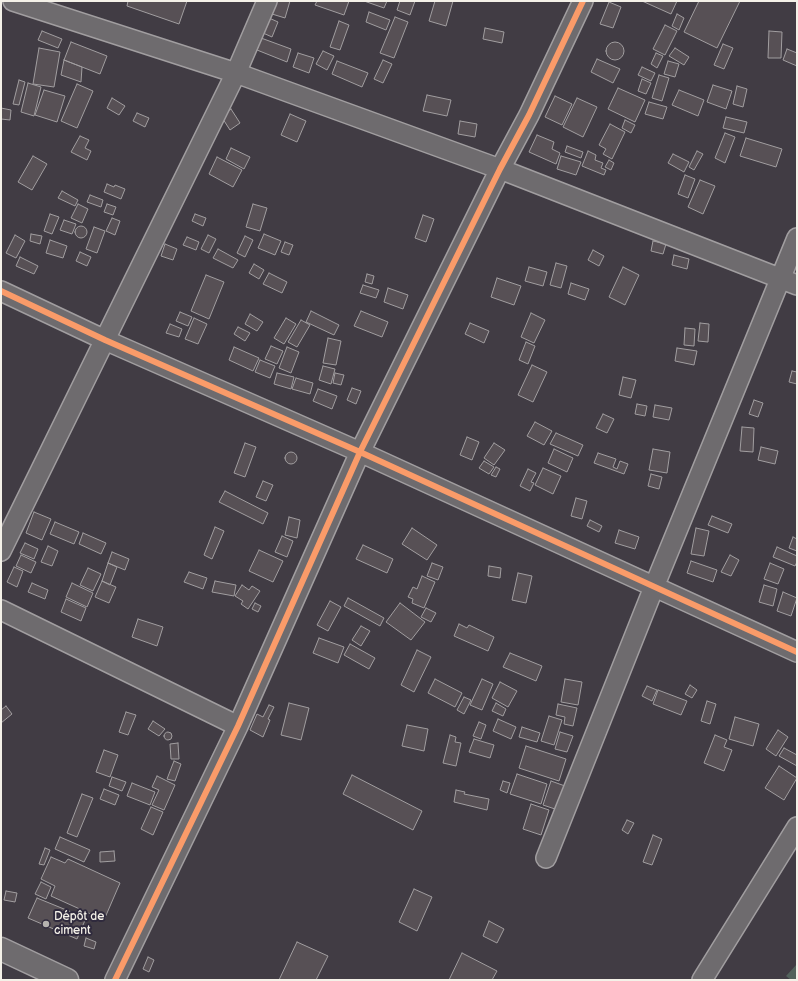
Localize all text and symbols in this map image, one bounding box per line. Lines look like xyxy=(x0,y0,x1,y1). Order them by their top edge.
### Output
place label: Dépôt de ciment xyxy=(54,910,104,938)
marker: Dépôt de ciment xyxy=(41,919,51,929)

